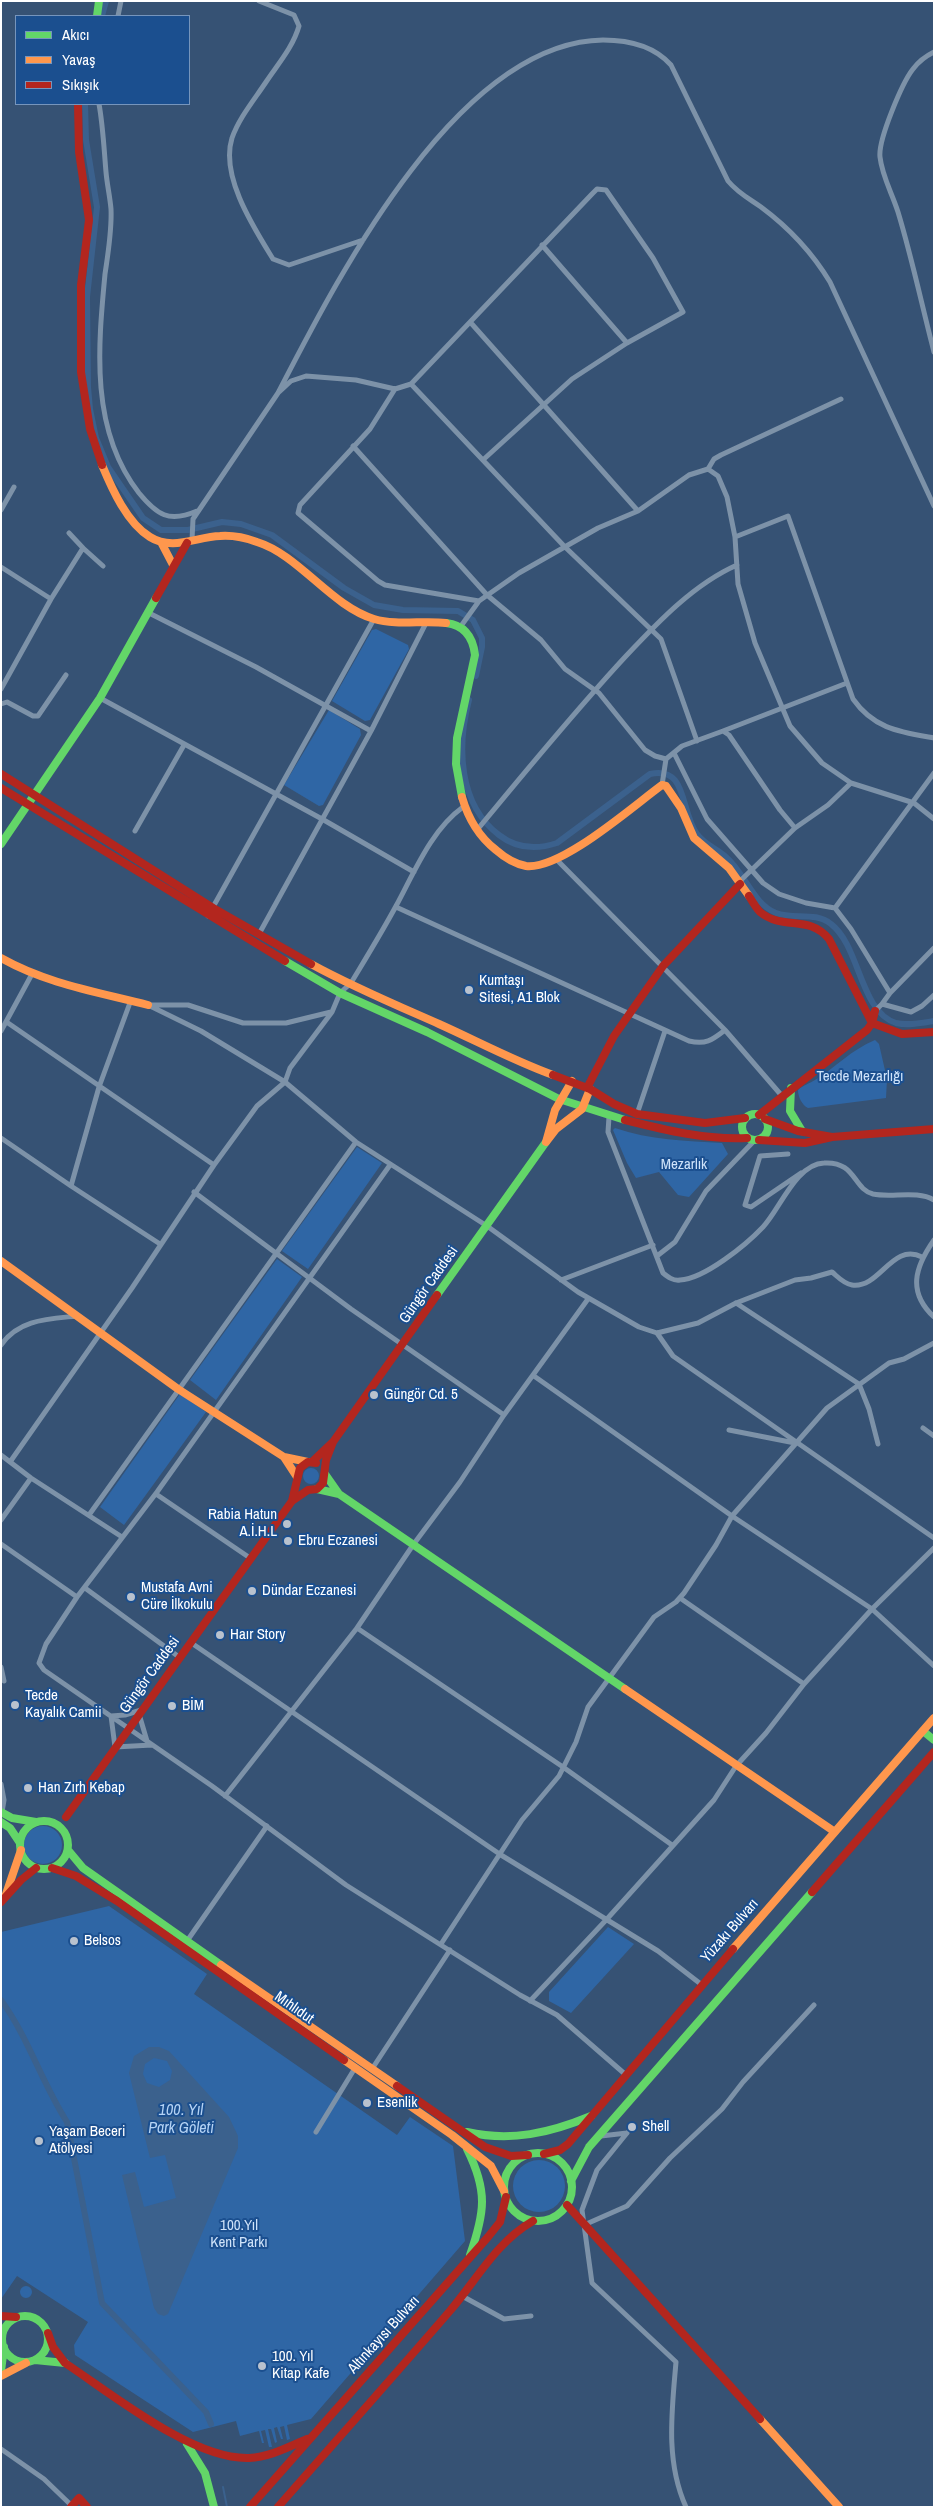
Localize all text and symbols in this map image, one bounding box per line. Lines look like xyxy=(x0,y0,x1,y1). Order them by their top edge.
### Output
legend xyxy=(15,15,190,105)
text: Akıcı xyxy=(62,24,89,45)
text: Yavaş xyxy=(62,49,95,70)
text: Sıkışık xyxy=(62,74,99,95)
place label: Kumtaşı Sitesi, A1 Blok xyxy=(479,972,560,1007)
marker: Kumtaşı Sitesi, A1 Blok xyxy=(463,984,475,996)
park label: Tecde Mezarlığı xyxy=(817,1068,903,1086)
park label: Mezarlık xyxy=(661,1156,707,1174)
street label: Güngör Caddesi xyxy=(396,1243,462,1327)
place label: Güngör Cd. 5 xyxy=(384,1386,458,1404)
marker: Güngör Cd. 5 xyxy=(368,1389,380,1401)
place label: Rabia Hatun A.İ.H.L xyxy=(208,1506,277,1541)
marker: Rabia Hatun A.İ.H.L xyxy=(281,1518,293,1530)
place label: Ebru Eczanesi xyxy=(298,1532,378,1550)
marker: Ebru Eczanesi xyxy=(282,1535,294,1547)
place label: Mustafa Avni Cüre İlkokulu xyxy=(141,1579,213,1614)
place label: Dündar Eczanesi xyxy=(262,1582,356,1600)
marker: Dündar Eczanesi xyxy=(246,1585,258,1597)
marker: Mustafa Avni Cüre İlkokulu xyxy=(125,1591,137,1603)
place label: Haır Story xyxy=(230,1626,285,1644)
marker: Haır Story xyxy=(214,1629,226,1641)
street label: Güngör Caddesi xyxy=(116,1633,184,1717)
place label: Tecde Kayalık Camii xyxy=(25,1687,102,1722)
place label: BİM xyxy=(182,1697,204,1715)
marker: Tecde Kayalık Camii xyxy=(9,1699,21,1711)
marker: BİM xyxy=(166,1700,178,1712)
place label: Han Zırh Kebap xyxy=(38,1779,125,1797)
marker: Han Zırh Kebap xyxy=(22,1782,34,1794)
street label: Yüzakı Bulvarı xyxy=(697,1895,763,1967)
place label: Belsos xyxy=(84,1932,121,1950)
marker: Belsos xyxy=(68,1935,80,1947)
street label: Mıhlıdut xyxy=(271,1988,317,2028)
place label: Esenlik xyxy=(377,2094,417,2112)
marker: Esenlik xyxy=(361,2097,373,2109)
water label: 100. Yıl Park Göleti xyxy=(148,2101,214,2139)
place label: Shell xyxy=(642,2118,669,2136)
marker: Shell xyxy=(626,2121,638,2133)
place label: Yaşam Beceri Atölyesi xyxy=(49,2123,125,2158)
marker: Yaşam Beceri Atölyesi xyxy=(33,2135,45,2147)
park label: 100.Yıl Kent Parkı xyxy=(210,2217,268,2252)
street label: Altınkayısı Bulvarı xyxy=(344,2292,424,2378)
place label: 100. Yıl Kitap Kafe xyxy=(272,2348,329,2383)
marker: 100. Yıl Kitap Kafe xyxy=(256,2360,268,2372)

